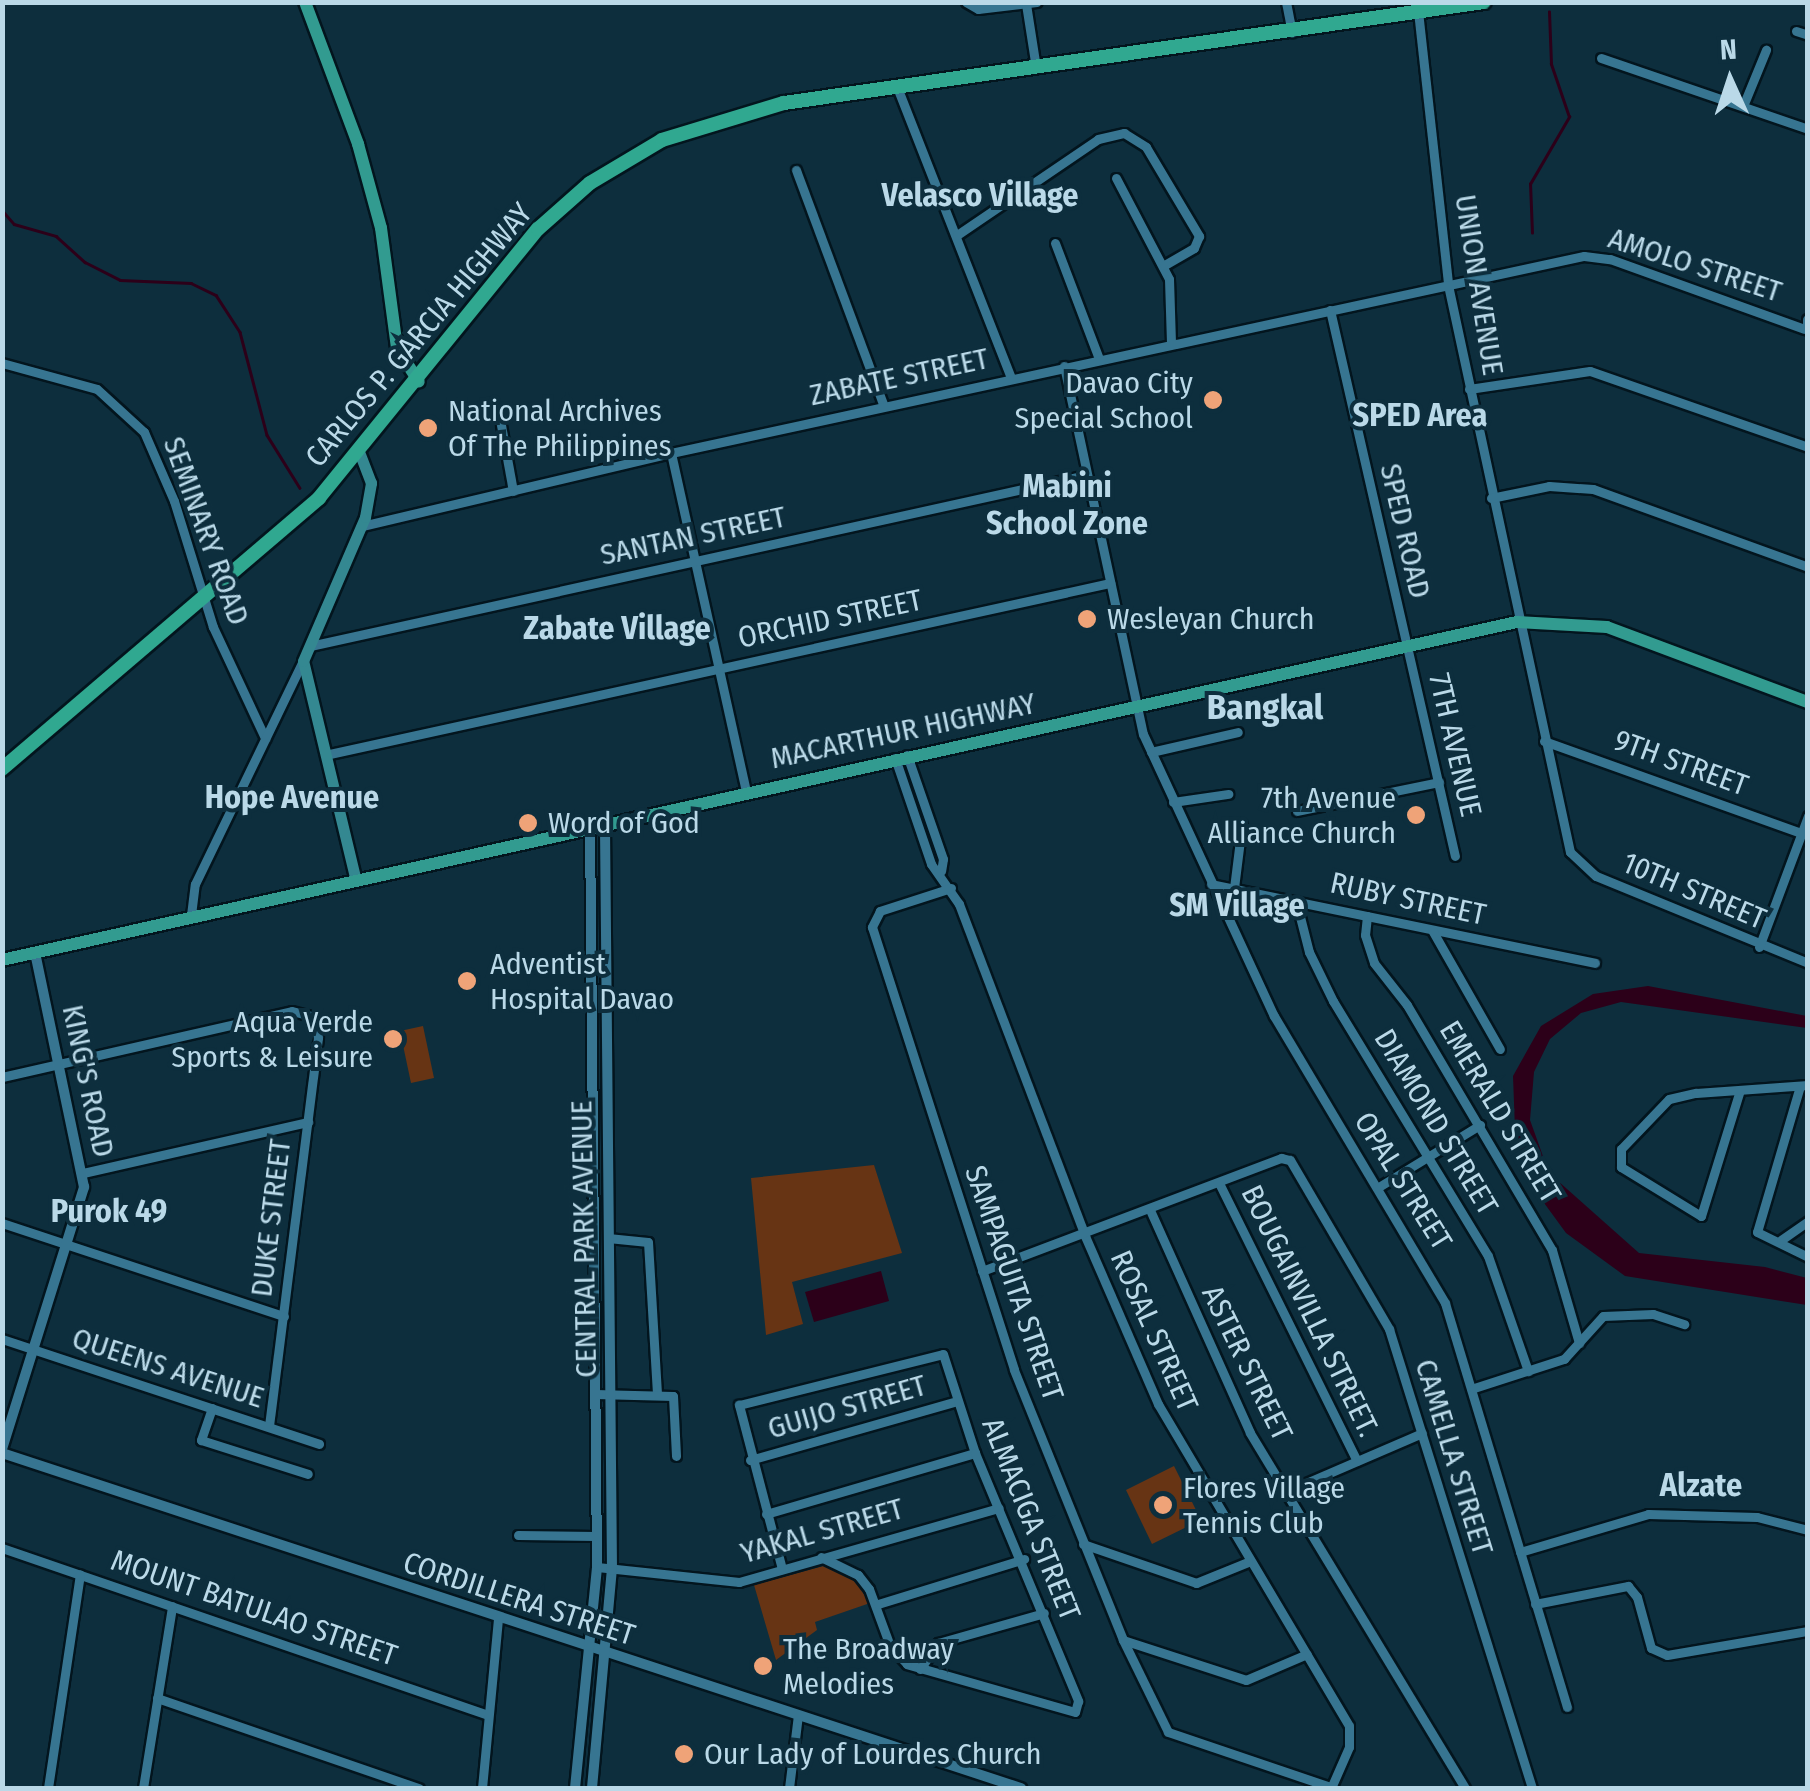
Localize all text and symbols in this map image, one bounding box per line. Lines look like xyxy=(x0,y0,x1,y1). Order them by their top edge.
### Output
north arrow xyxy=(1680,30,1780,130)
text: N xyxy=(1719,33,1738,66)
district label: Velasco Village xyxy=(881,176,1079,214)
street label: UNION AVENUE xyxy=(1447,192,1511,378)
street label: CARLOS P. GARCIA HIGHWAY xyxy=(298,196,540,474)
street label: AMOLO STREET xyxy=(1604,220,1786,310)
street label: ZABATE STREET xyxy=(806,340,992,414)
place label: Davao City Special School xyxy=(1015,365,1193,436)
marker: Davao City Special School xyxy=(1202,389,1224,411)
place label: National Archives Of The Philippines xyxy=(448,393,671,464)
district label: SPED Area xyxy=(1353,396,1487,434)
marker: National Archives Of The Philippines xyxy=(417,417,439,439)
street label: SEMINARY ROAD xyxy=(155,432,257,630)
street label: SPED ROAD xyxy=(1372,460,1438,602)
district label: Mabini School Zone xyxy=(986,468,1148,543)
street label: SANTAN STREET xyxy=(597,499,789,573)
street label: ORCHID STREET xyxy=(735,582,925,656)
place label: Wesleyan Church xyxy=(1107,601,1315,637)
marker: Wesleyan Church xyxy=(1076,608,1098,630)
district label: Zabate Village xyxy=(523,609,711,647)
street label: 7TH AVENUE xyxy=(1421,670,1489,820)
street label: MACARTHUR HIGHWAY xyxy=(767,685,1039,777)
district label: Bangkal xyxy=(1207,686,1323,728)
street label: 9TH STREET xyxy=(1609,722,1753,804)
district label: Hope Avenue xyxy=(205,778,379,816)
place label: 7th Avenue Alliance Church xyxy=(1207,780,1396,850)
marker: 7th Avenue Alliance Church xyxy=(1405,804,1427,826)
place label: Word of God xyxy=(548,805,700,841)
marker: Word of God xyxy=(517,812,539,834)
street label: 10TH STREET xyxy=(1617,845,1771,937)
street label: RUBY STREET xyxy=(1327,865,1489,933)
district label: SM Village xyxy=(1169,886,1305,924)
place label: Adventist Hospital Davao xyxy=(490,946,674,1016)
marker: Adventist Hospital Davao xyxy=(454,968,480,994)
street label: KING'S ROAD xyxy=(54,1002,122,1160)
place label: Aqua Verde Sports & Leisure xyxy=(171,1004,373,1074)
street label: EMERALD STREET xyxy=(1432,1015,1568,1209)
street label: DIAMOND STREET xyxy=(1366,1023,1506,1221)
marker: Aqua Verde Sports & Leisure xyxy=(382,1028,404,1050)
street label: CENTRAL PARK AVENUE xyxy=(564,1100,604,1378)
street label: OPAL STREET xyxy=(1347,1106,1459,1256)
street label: DUKE STREET xyxy=(243,1137,299,1299)
street label: SAMPAGUITA STREET xyxy=(957,1161,1071,1405)
street label: BOUGAINVILLA STREET. xyxy=(1233,1179,1387,1443)
district label: Purok 49 xyxy=(51,1192,167,1230)
street label: ROSAL STREET xyxy=(1103,1245,1205,1417)
street label: ASTER STREET xyxy=(1194,1280,1300,1446)
street label: QUEENS AVENUE xyxy=(68,1320,268,1416)
street label: CAMELLA STREET xyxy=(1407,1355,1501,1559)
street label: GUIJO STREET xyxy=(764,1367,930,1447)
street label: ALMACIGA STREET xyxy=(974,1412,1088,1626)
district label: Alzate xyxy=(1660,1466,1742,1504)
place label: Flores Village Tennis Club xyxy=(1183,1470,1345,1540)
street label: YAKAL STREET xyxy=(736,1491,908,1571)
marker: Flores Village Tennis Club xyxy=(1152,1494,1174,1516)
street label: MOUNT BATULAO STREET xyxy=(106,1542,402,1674)
street label: CORDILLERA STREET xyxy=(399,1545,639,1653)
place label: The Broadway Melodies xyxy=(783,1631,954,1702)
marker: The Broadway Melodies xyxy=(752,1655,774,1677)
place label: Our Lady of Lourdes Church xyxy=(704,1736,1042,1772)
marker: Our Lady of Lourdes Church xyxy=(673,1743,695,1765)

